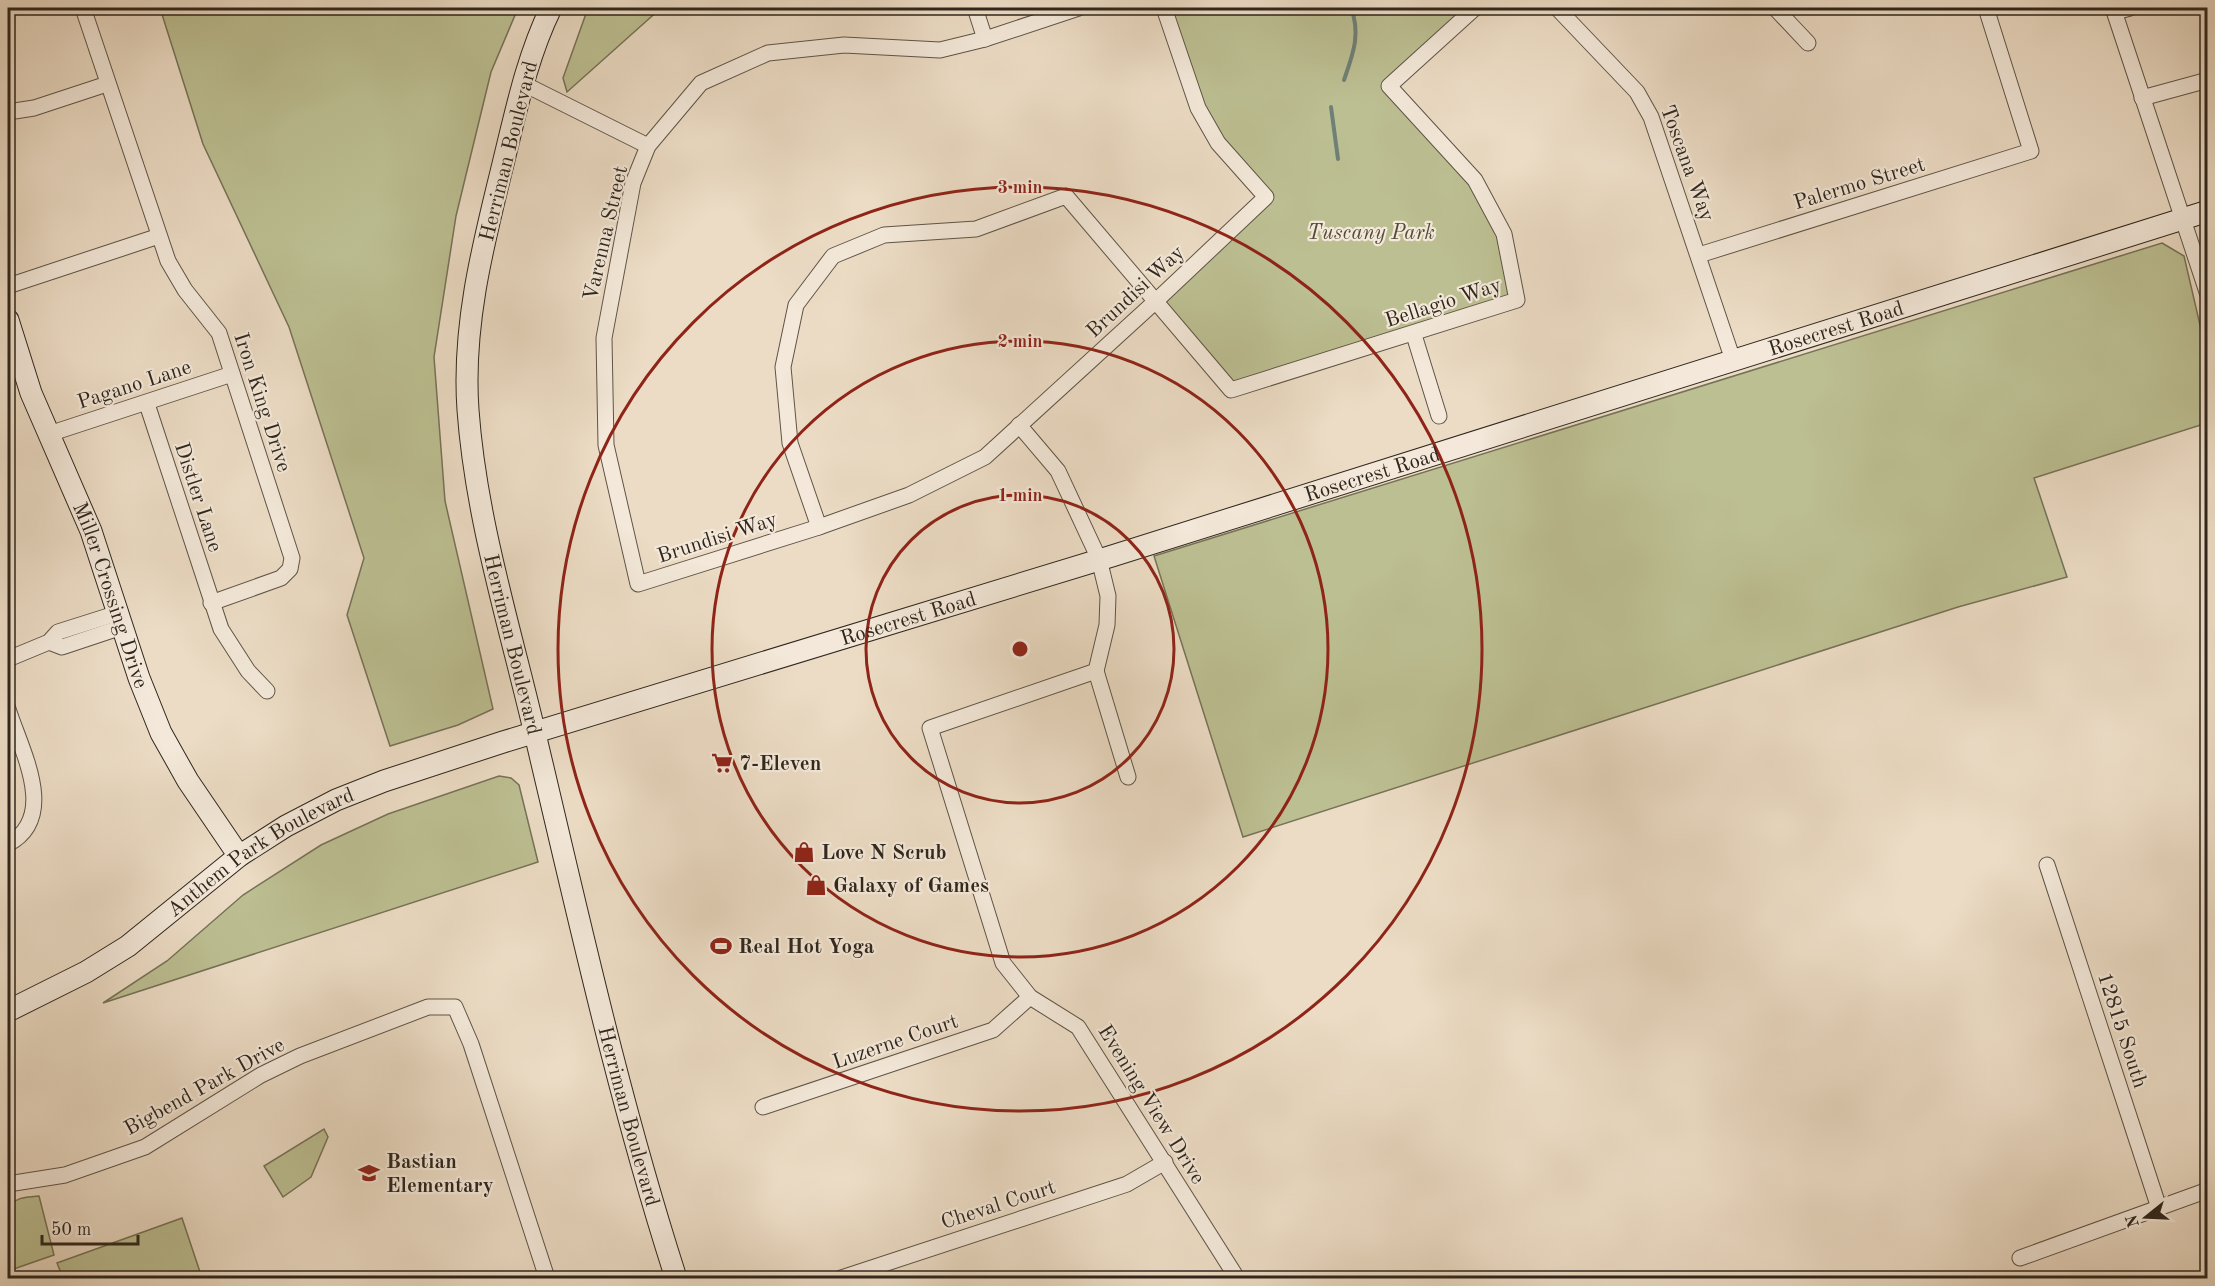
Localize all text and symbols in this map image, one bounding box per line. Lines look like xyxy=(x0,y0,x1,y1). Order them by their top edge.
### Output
street label: Herriman Boulevard xyxy=(477,59,542,244)
street label: Toscana Way xyxy=(1656,103,1717,224)
street label: Palermo Street xyxy=(1791,154,1928,214)
street label: Varenna Street xyxy=(581,164,632,303)
text: 3 min xyxy=(997,179,1043,197)
park label: Tuscany Park xyxy=(1307,223,1435,244)
street label: Brundisi Way xyxy=(1083,242,1189,342)
street label: Bellagio Way xyxy=(1383,275,1504,332)
street label: Rosecrest Road xyxy=(1766,298,1907,361)
street label: Iron King Drive xyxy=(229,330,294,475)
text: 2 min xyxy=(997,333,1043,351)
street label: Pagano Lane xyxy=(75,357,194,414)
street label: Distler Lane xyxy=(170,440,225,555)
street label: Rosecrest Road xyxy=(1302,444,1443,507)
text: 1 min xyxy=(997,487,1043,505)
street label: Miller Crossing Drive xyxy=(68,499,151,692)
street label: Brundisi Way xyxy=(655,509,780,568)
street label: Herriman Boulevard xyxy=(479,552,544,737)
street label: Rosecrest Road xyxy=(838,589,979,650)
centre of rings xyxy=(1010,639,1030,659)
supermarket icon: 7-Eleven xyxy=(710,751,734,775)
place label: 7-Eleven xyxy=(739,754,821,775)
street label: Anthem Park Boulevard xyxy=(164,785,357,922)
shop icon: Love N Scrub xyxy=(792,840,816,864)
place label: Love N Scrub xyxy=(821,843,947,864)
shop icon: Galaxy of Games xyxy=(804,873,828,897)
place label: Galaxy of Games xyxy=(833,876,989,897)
sports icon: Real Hot Yoga xyxy=(709,934,733,958)
place label: Real Hot Yoga xyxy=(738,937,875,958)
street label: 12815 South xyxy=(2093,970,2150,1091)
street label: Luzerne Court xyxy=(830,1011,961,1074)
street label: Evening View Drive xyxy=(1093,1022,1208,1188)
street label: Herriman Boulevard xyxy=(593,1024,662,1209)
street label: Bigbend Park Drive xyxy=(121,1035,288,1140)
place label: Bastian Elementary xyxy=(386,1152,494,1197)
school or university icon: Bastian Elementary xyxy=(357,1161,381,1185)
street label: Cheval Court xyxy=(939,1177,1058,1234)
north arrow xyxy=(2116,1187,2176,1247)
scale bar xyxy=(42,1208,138,1246)
text: N xyxy=(2124,1212,2143,1229)
text: 50 m xyxy=(51,1221,91,1239)

